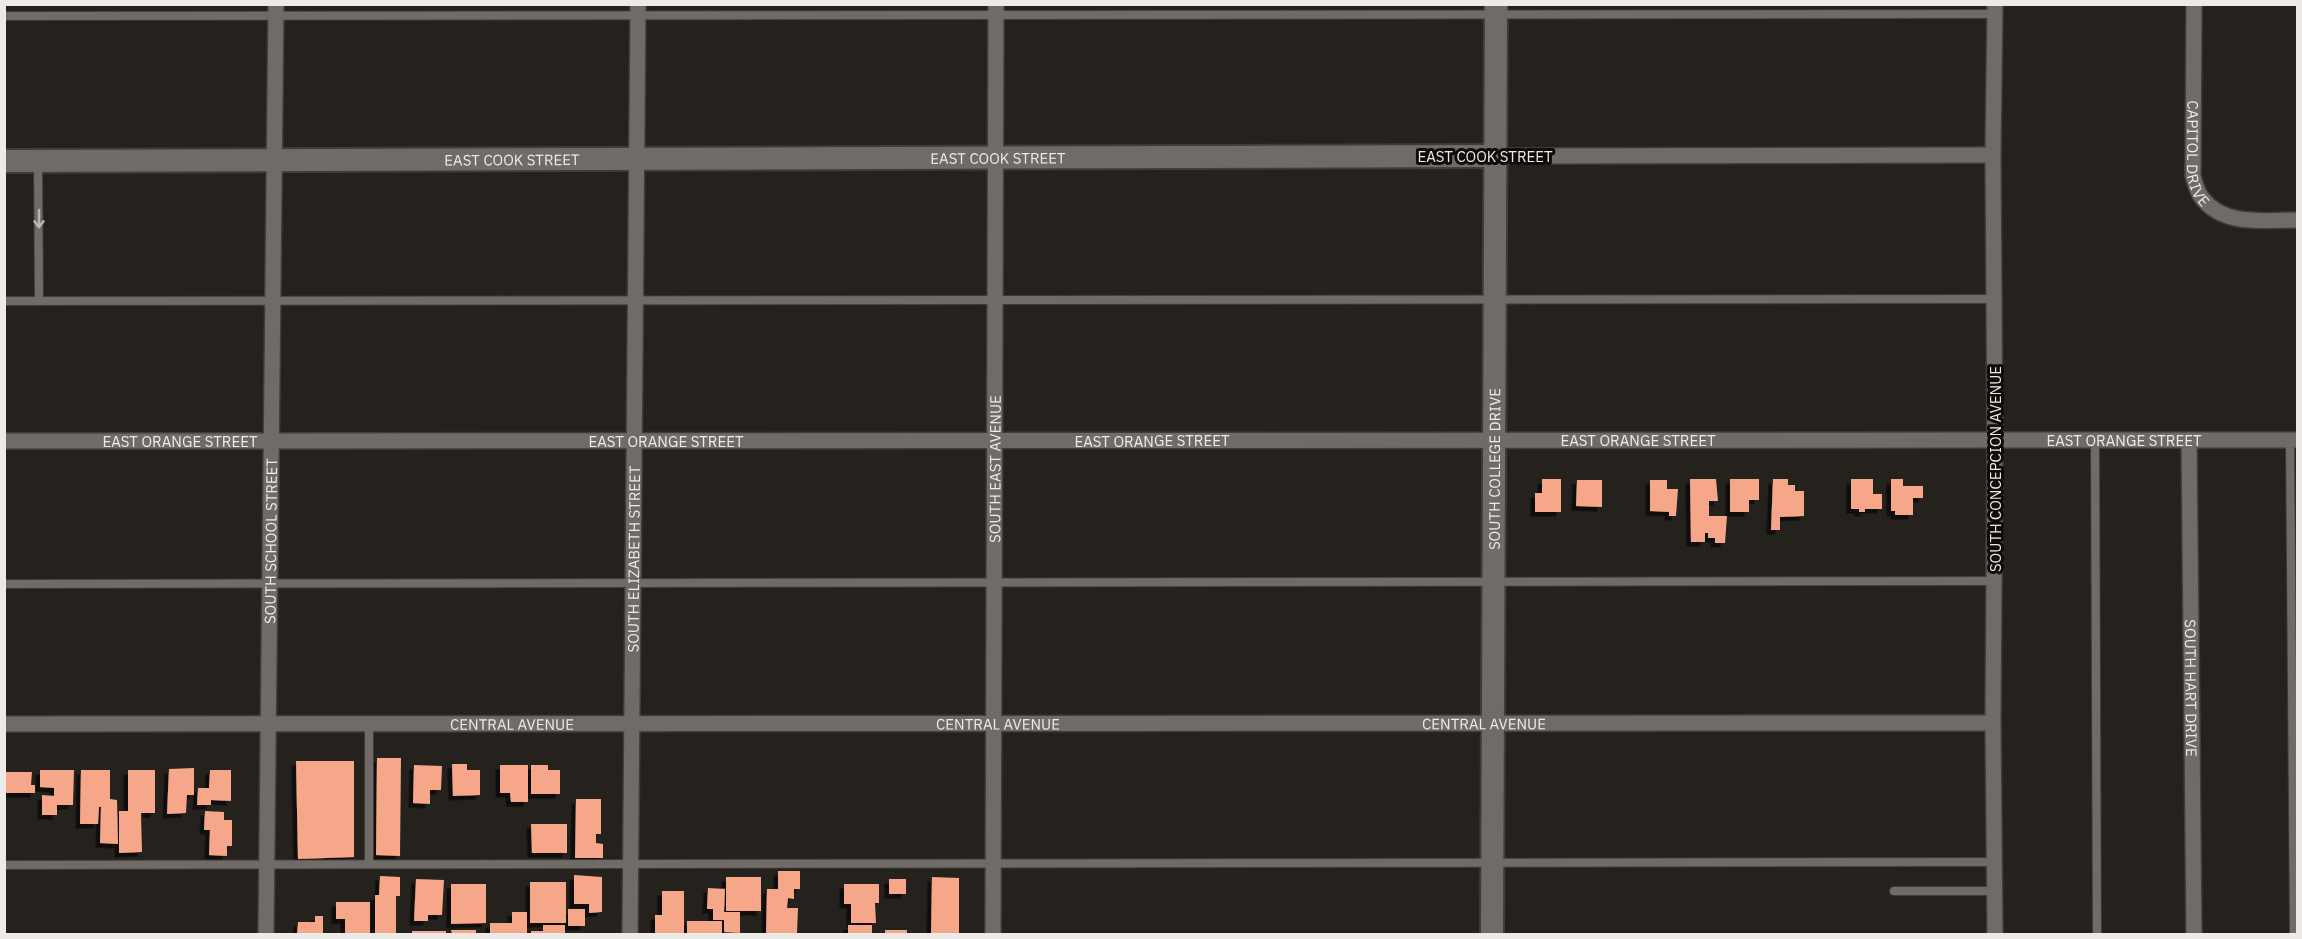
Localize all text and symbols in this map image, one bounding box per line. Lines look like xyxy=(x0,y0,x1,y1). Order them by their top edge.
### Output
street label: CAPITOL DRIVE xyxy=(2183,100,2214,210)
street label: EAST COOK STREET xyxy=(1417,147,1553,166)
street label: EAST COOK STREET xyxy=(930,148,1066,167)
street label: EAST COOK STREET xyxy=(444,150,580,169)
one-way arrow xyxy=(33,209,45,229)
street label: SOUTH CONCEPCION AVENUE xyxy=(1986,366,2005,572)
street label: SOUTH COLLEGE DRIVE xyxy=(1484,388,1504,550)
street label: SOUTH EAST AVENUE xyxy=(985,395,1004,543)
street label: EAST ORANGE STREET xyxy=(102,431,258,450)
street label: EAST ORANGE STREET xyxy=(588,431,744,450)
street label: EAST ORANGE STREET xyxy=(1074,431,1230,450)
street label: EAST ORANGE STREET xyxy=(1560,431,1716,450)
street label: EAST ORANGE STREET xyxy=(2046,431,2202,450)
street label: SOUTH SCHOOL STREET xyxy=(260,457,281,624)
street label: SOUTH ELIZABETH STREET xyxy=(623,465,644,653)
street label: SOUTH HART DRIVE xyxy=(2181,619,2202,757)
street label: CENTRAL AVENUE xyxy=(450,714,574,733)
street label: CENTRAL AVENUE xyxy=(936,714,1060,733)
street label: CENTRAL AVENUE xyxy=(1422,714,1546,733)

